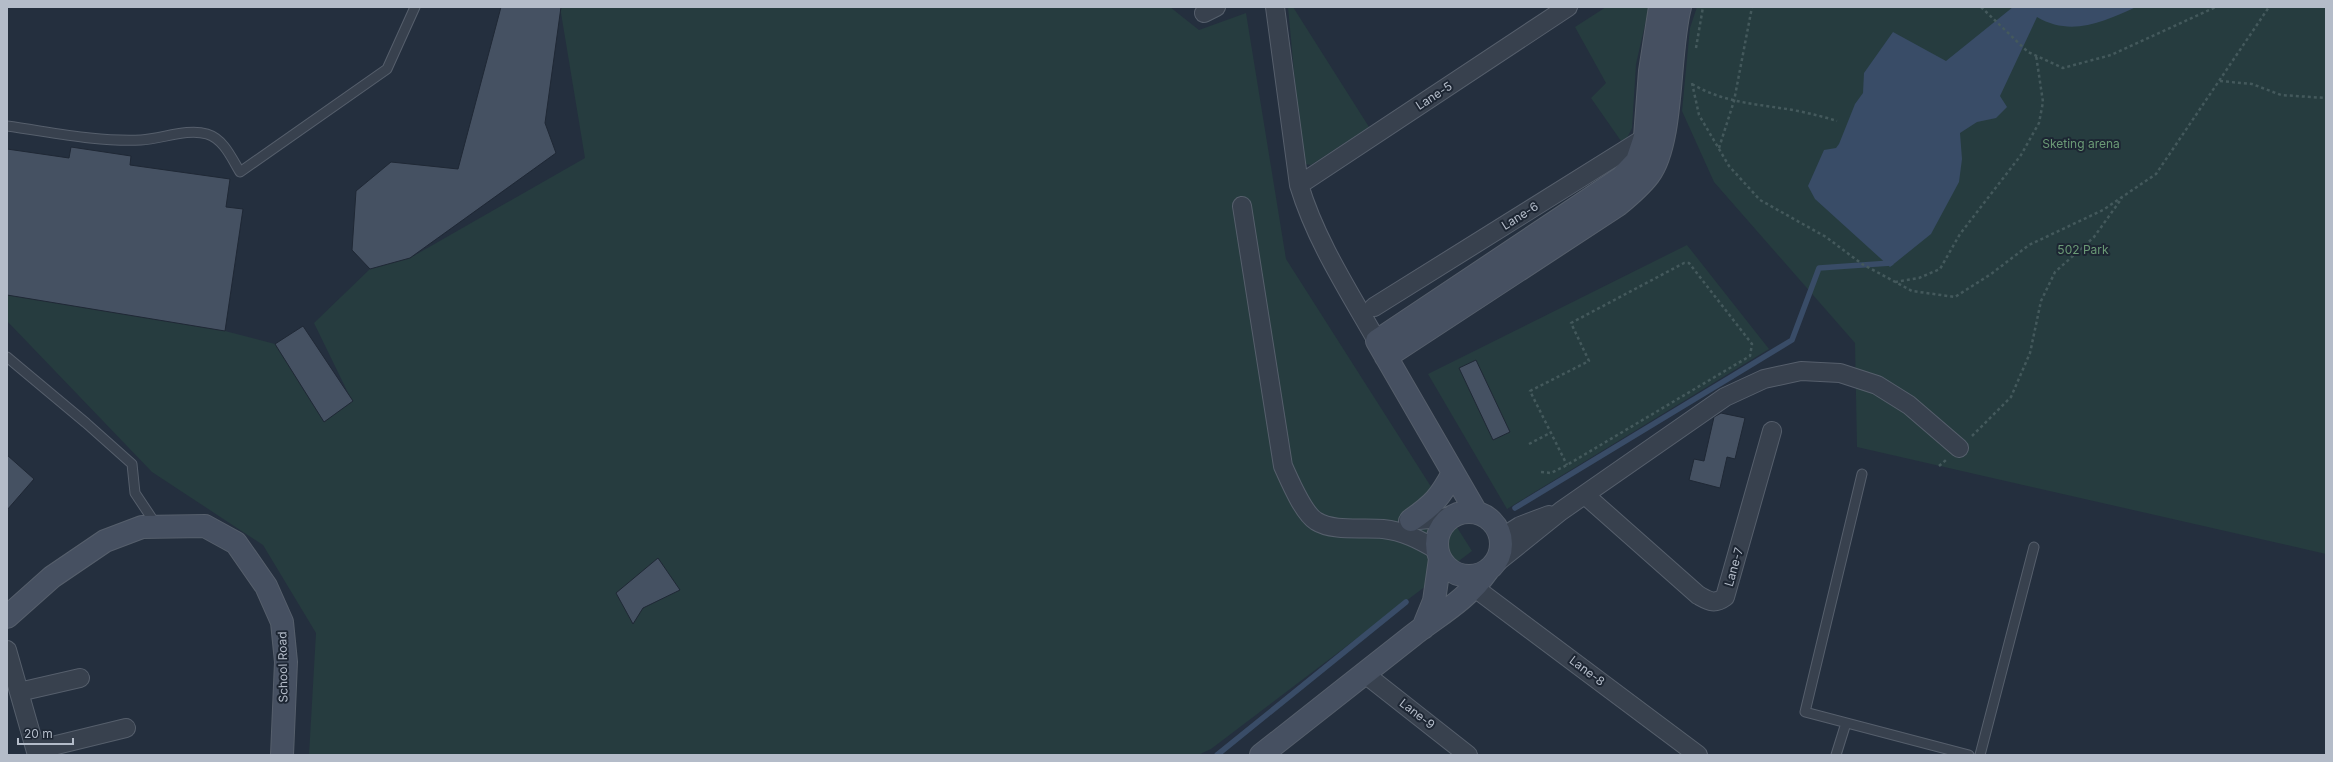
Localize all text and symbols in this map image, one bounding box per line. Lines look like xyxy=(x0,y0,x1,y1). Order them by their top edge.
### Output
street label: Lane-5 xyxy=(1413,78,1455,113)
park label: Sketing arena xyxy=(2042,136,2120,151)
street label: Lane-6 xyxy=(1499,198,1541,233)
park label: 502 Park xyxy=(2057,242,2109,257)
street label: Lane-7 xyxy=(1721,546,1746,588)
street label: School Road xyxy=(274,631,291,703)
street label: Lane-8 xyxy=(1567,652,1608,689)
street label: Lane-9 xyxy=(1397,695,1438,732)
scale bar xyxy=(18,720,73,746)
text: 20 m xyxy=(24,726,53,741)

